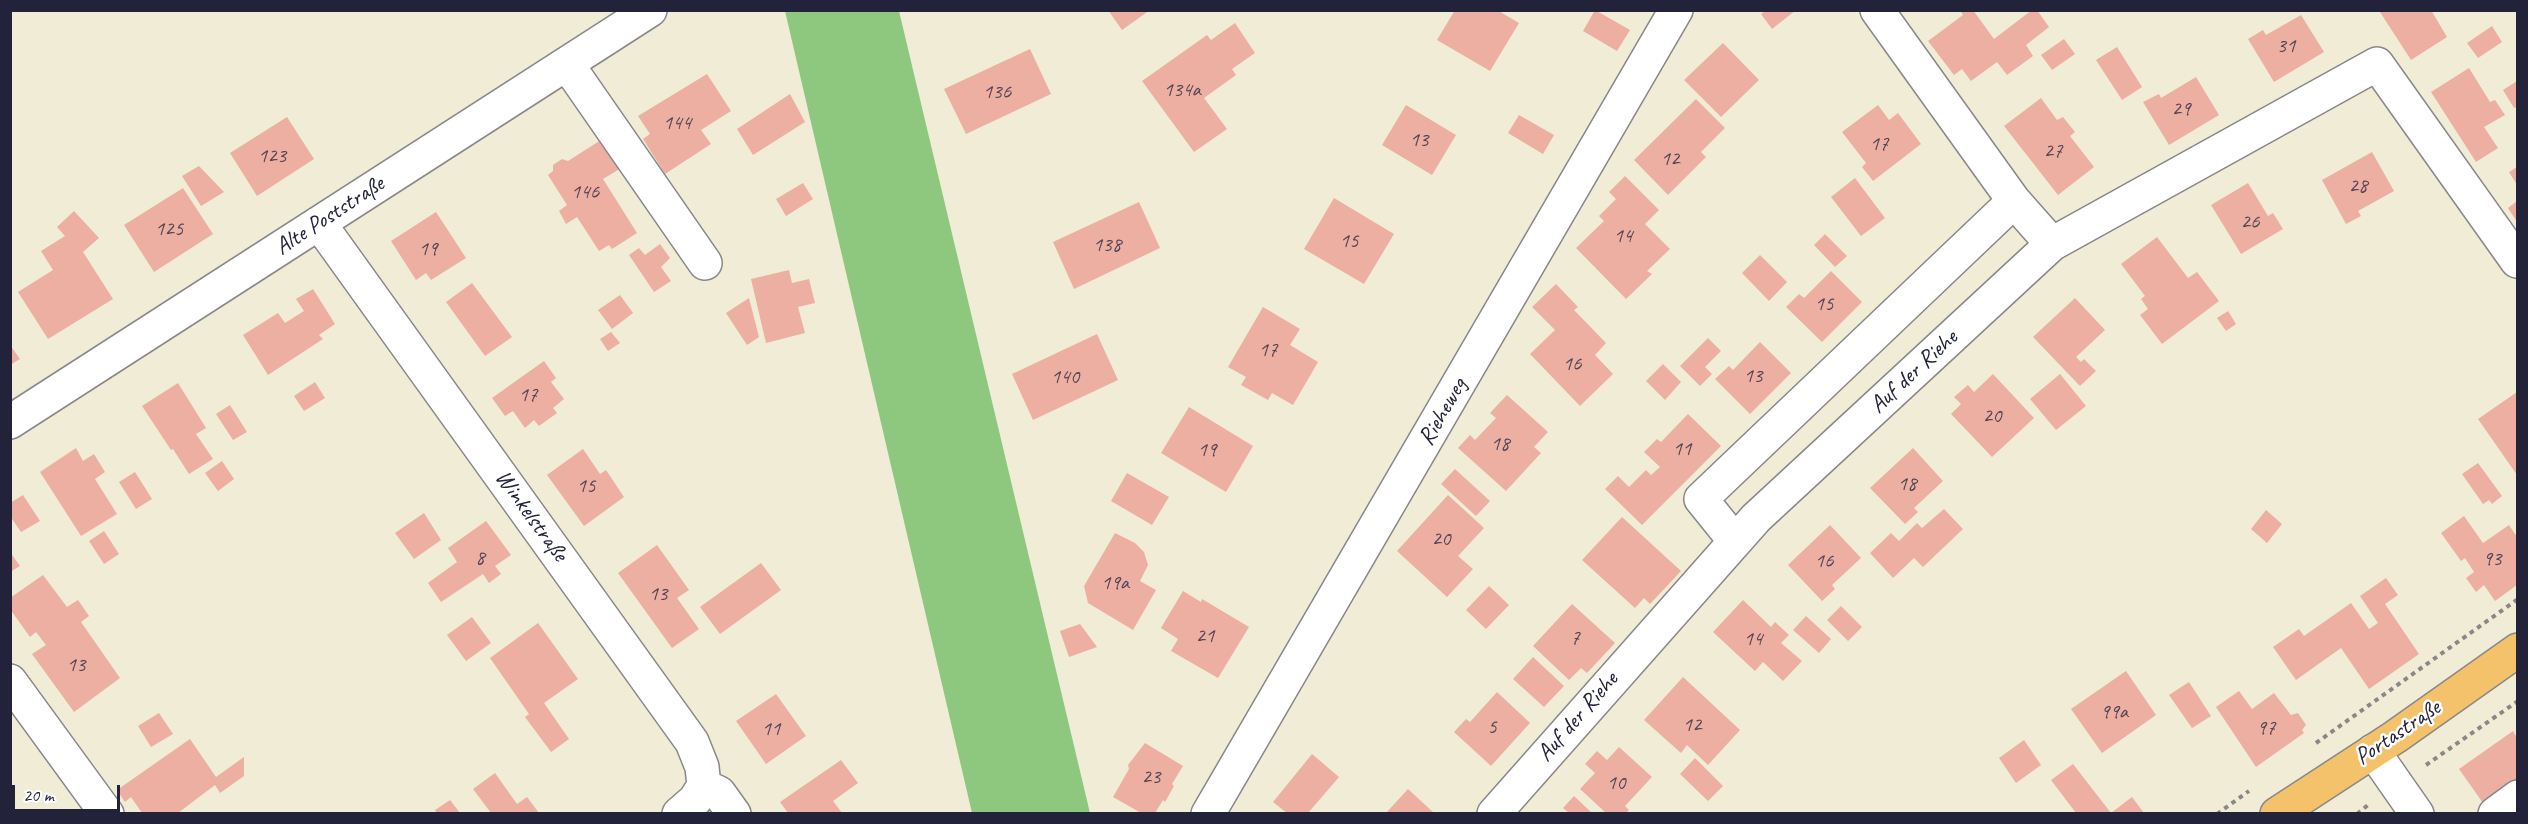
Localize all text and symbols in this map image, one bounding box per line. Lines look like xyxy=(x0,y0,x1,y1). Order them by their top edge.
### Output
house number: 31 xyxy=(2277,33,2295,59)
house number: 134a xyxy=(1163,77,1201,103)
house number: 136 xyxy=(983,79,1011,105)
house number: 29 xyxy=(2172,96,2190,122)
house number: 144 xyxy=(663,110,691,136)
house number: 13 xyxy=(1410,127,1428,153)
house number: 17 xyxy=(1870,131,1888,157)
house number: 27 xyxy=(2044,138,2062,164)
house number: 123 xyxy=(258,143,286,169)
house number: 12 xyxy=(1661,146,1679,172)
street label: Alte Poststraße xyxy=(270,170,390,262)
house number: 28 xyxy=(2349,173,2367,199)
house number: 146 xyxy=(571,179,599,205)
house number: 26 xyxy=(2241,209,2259,235)
house number: 125 xyxy=(155,216,183,242)
house number: 14 xyxy=(1614,223,1632,249)
house number: 15 xyxy=(1340,228,1358,254)
house number: 138 xyxy=(1093,232,1121,258)
house number: 19 xyxy=(419,236,437,262)
house number: 15 xyxy=(1815,291,1833,317)
street label: Auf der Riehe xyxy=(1864,324,1964,420)
house number: 17 xyxy=(1259,337,1277,363)
house number: 16 xyxy=(1563,351,1581,377)
house number: 13 xyxy=(1744,363,1762,389)
house number: 140 xyxy=(1051,364,1079,390)
street label: Rieheweg xyxy=(1412,373,1474,451)
house number: 17 xyxy=(519,382,537,408)
house number: 20 xyxy=(1983,403,2001,429)
house number: 18 xyxy=(1491,431,1509,457)
house number: 11 xyxy=(1673,436,1691,462)
house number: 19 xyxy=(1198,437,1216,463)
street label: Winkelstraße xyxy=(488,465,574,567)
house number: 18 xyxy=(1898,471,1916,497)
house number: 15 xyxy=(577,473,595,499)
house number: 20 xyxy=(1432,526,1450,552)
house number: 8 xyxy=(475,545,485,571)
house number: 93 xyxy=(2483,546,2501,572)
house number: 16 xyxy=(1815,548,1833,574)
house number: 19a xyxy=(1101,570,1129,596)
house number: 13 xyxy=(649,581,667,607)
house number: 21 xyxy=(1196,623,1214,649)
house number: 7 xyxy=(1570,625,1580,651)
house number: 14 xyxy=(1744,626,1762,652)
house number: 13 xyxy=(67,652,85,678)
street label: Auf der Riehe xyxy=(1531,666,1625,768)
street label: Portastraße xyxy=(2350,694,2446,772)
house number: 99a xyxy=(2100,699,2128,725)
house number: 12 xyxy=(1683,712,1701,738)
house number: 5 xyxy=(1487,714,1497,740)
house number: 97 xyxy=(2257,715,2275,741)
house number: 11 xyxy=(762,716,780,742)
house number: 23 xyxy=(1142,764,1160,790)
house number: 10 xyxy=(1607,770,1625,796)
scale bar xyxy=(15,773,123,811)
text: 20 m xyxy=(23,784,54,806)

